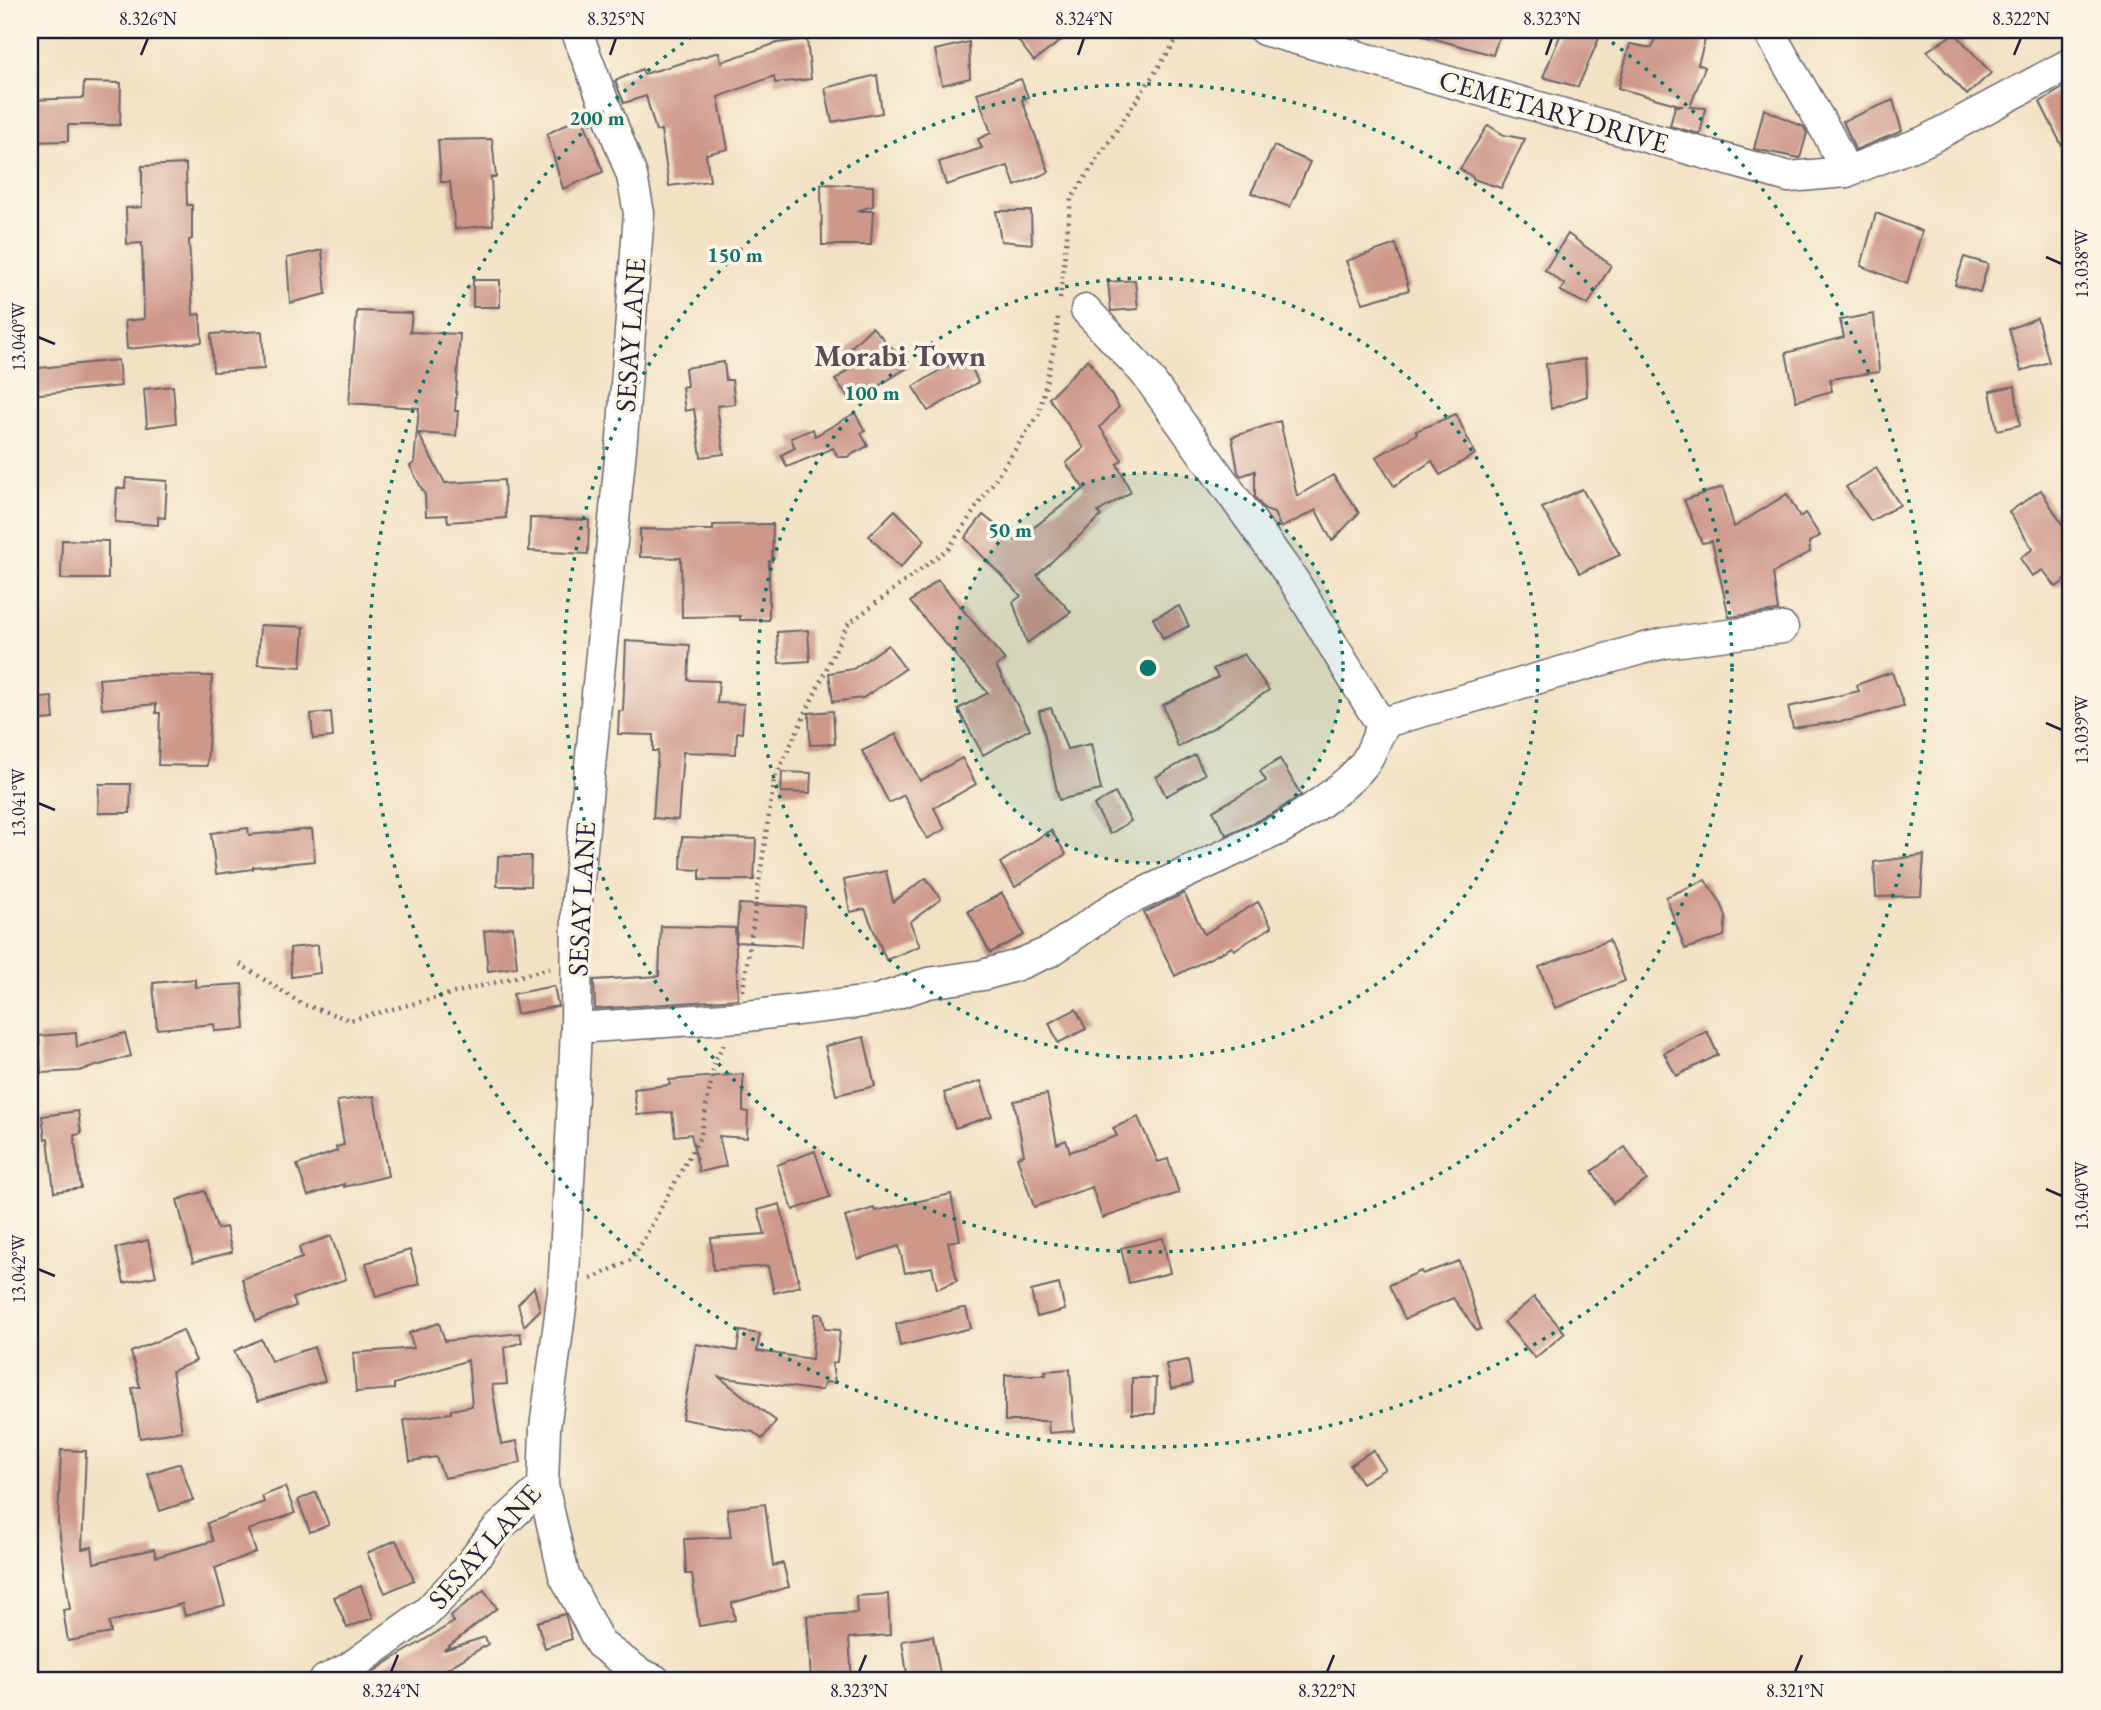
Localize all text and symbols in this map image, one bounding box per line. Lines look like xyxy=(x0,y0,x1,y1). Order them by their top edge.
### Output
text: 8.326°N xyxy=(119,7,178,30)
text: 8.325°N xyxy=(587,7,646,30)
text: 8.324°N xyxy=(1055,7,1114,30)
text: 8.323°N xyxy=(1523,7,1582,30)
text: 8.322°N xyxy=(1992,7,2051,30)
street label: CEMETARY DRIVE xyxy=(1435,61,1673,161)
text: 200 m xyxy=(569,104,625,131)
text: 13.038°W xyxy=(2070,229,2093,299)
text: 150 m xyxy=(707,241,763,268)
street label: SESAY LANE xyxy=(607,256,653,413)
text: 13.040°W xyxy=(7,302,30,372)
district label: Morabi Town xyxy=(814,336,986,375)
text: 100 m xyxy=(844,379,900,406)
text: 50 m xyxy=(988,516,1032,543)
centre of rings xyxy=(1136,656,1160,680)
text: 13.039°W xyxy=(2070,695,2093,765)
text: 13.041°W xyxy=(7,768,30,838)
street label: SESAY LANE xyxy=(559,821,603,977)
text: 13.040°W xyxy=(2070,1161,2093,1231)
text: 13.042°W xyxy=(7,1234,30,1304)
street label: SESAY LANE xyxy=(420,1476,548,1616)
text: 8.324°N xyxy=(362,1679,421,1702)
text: 8.323°N xyxy=(830,1679,889,1702)
text: 8.322°N xyxy=(1298,1679,1357,1702)
text: 8.321°N xyxy=(1766,1679,1825,1702)

